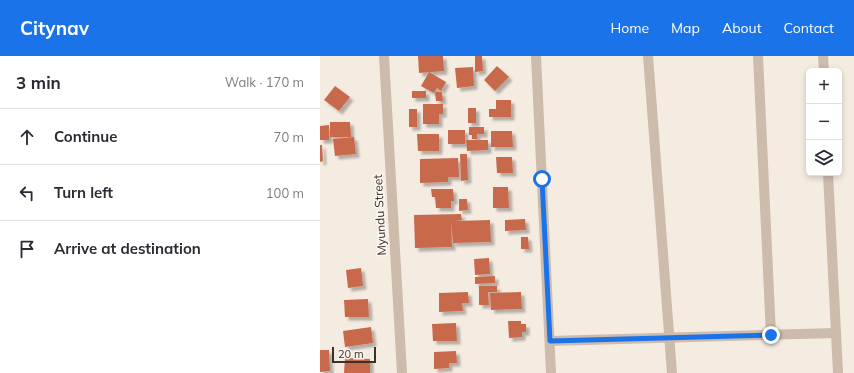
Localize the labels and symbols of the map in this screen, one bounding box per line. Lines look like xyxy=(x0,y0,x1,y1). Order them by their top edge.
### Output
route start xyxy=(533,170,551,188)
street label: Myundu Street xyxy=(370,174,389,256)
route end xyxy=(762,326,780,344)
scale bar xyxy=(332,345,376,364)

